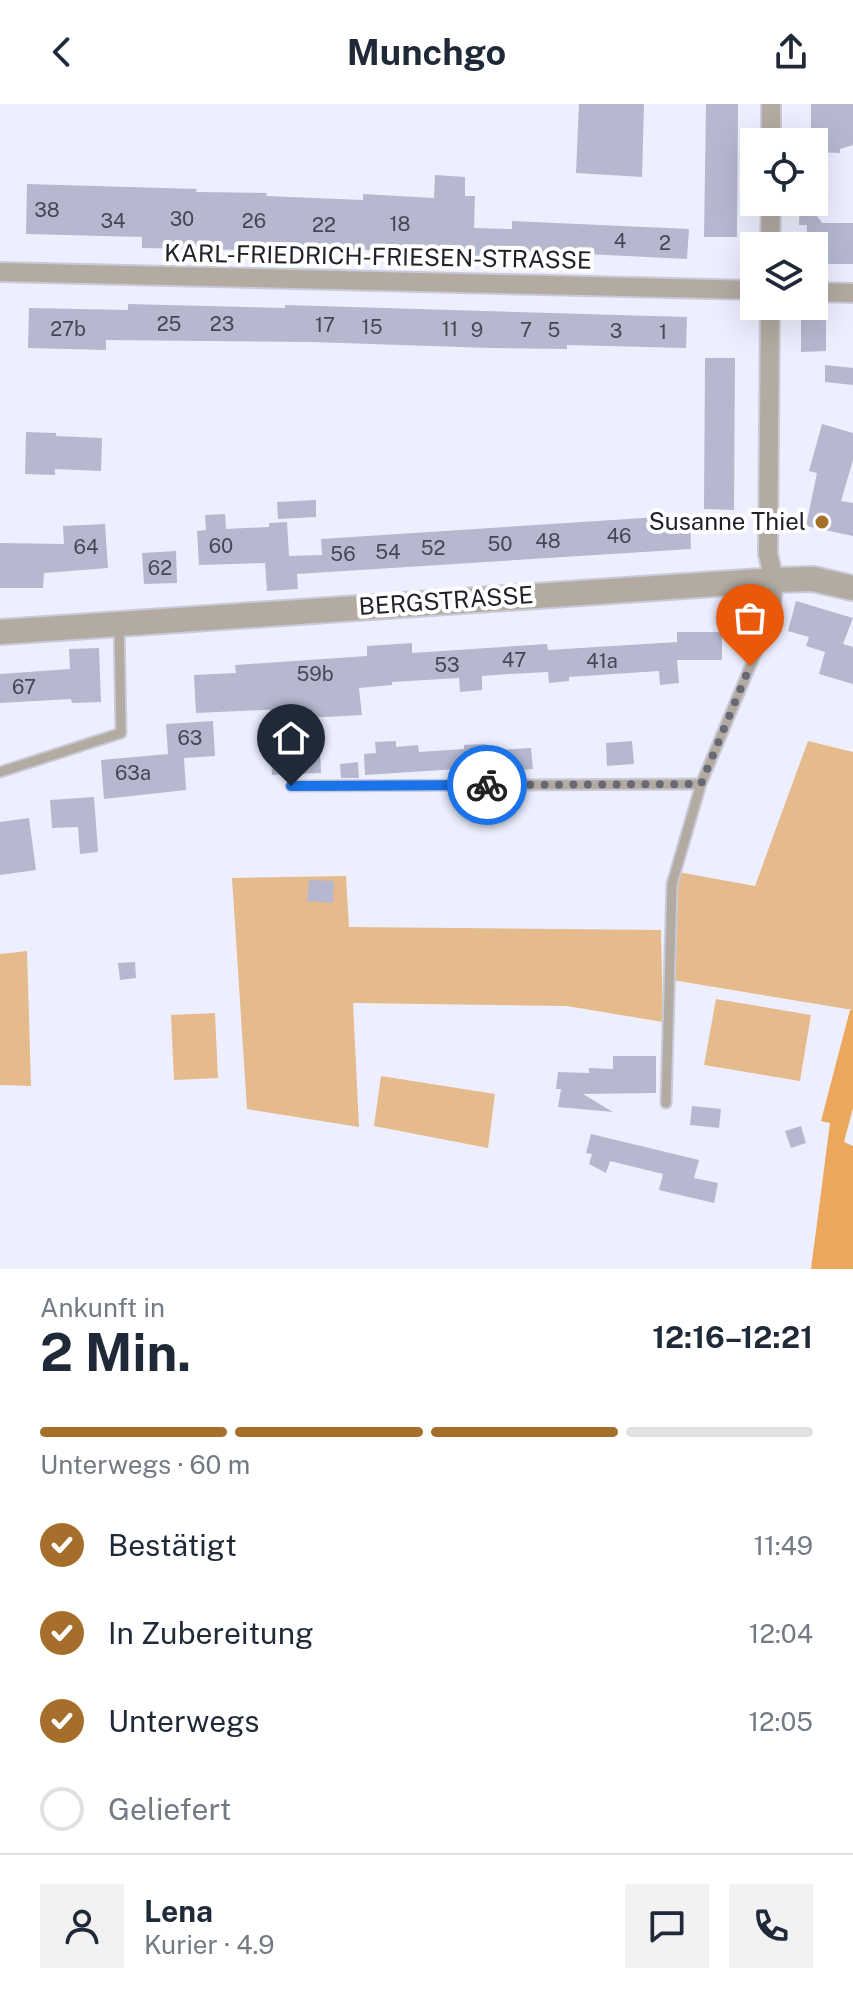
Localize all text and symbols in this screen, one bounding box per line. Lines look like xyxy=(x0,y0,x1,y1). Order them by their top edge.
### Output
icon: back xyxy=(40,30,84,74)
icon: share xyxy=(769,30,813,74)
text: Munchgo xyxy=(347,31,506,73)
map controls xyxy=(740,128,828,320)
button: locate xyxy=(740,128,828,216)
house number: 38 xyxy=(34,198,60,222)
house number: 30 xyxy=(170,207,194,231)
house number: 34 xyxy=(100,209,126,233)
house number: 26 xyxy=(242,209,266,233)
house number: 18 xyxy=(389,212,411,236)
house number: 22 xyxy=(312,213,336,237)
house number: 4 xyxy=(614,229,626,253)
house number: 2 xyxy=(659,231,671,255)
button: layers xyxy=(740,232,828,320)
street label: KARL-FRIEDRICH-FRIESEN-STRASSE xyxy=(164,238,592,274)
house number: 25 xyxy=(157,312,181,336)
house number: 23 xyxy=(210,312,234,336)
house number: 17 xyxy=(315,313,335,337)
house number: 15 xyxy=(362,315,382,339)
house number: 27b xyxy=(50,317,86,341)
house number: 11 xyxy=(442,317,458,341)
house number: 9 xyxy=(471,318,483,342)
house number: 7 xyxy=(520,318,532,342)
house number: 5 xyxy=(548,318,560,342)
house number: 3 xyxy=(610,319,622,343)
house number: 1 xyxy=(659,320,667,344)
place label: Susanne Thiel xyxy=(649,507,806,535)
marker: Susanne Thiel xyxy=(813,513,831,531)
house number: 46 xyxy=(606,524,632,548)
house number: 48 xyxy=(535,529,561,553)
house number: 50 xyxy=(487,532,513,556)
house number: 60 xyxy=(209,534,233,558)
house number: 64 xyxy=(74,535,99,559)
house number: 52 xyxy=(421,536,445,560)
house number: 54 xyxy=(375,540,401,564)
house number: 56 xyxy=(330,542,356,566)
house number: 62 xyxy=(148,556,172,580)
street label: BERGSTRASSE xyxy=(358,580,534,620)
pin xyxy=(716,584,784,666)
icon: bag xyxy=(728,596,772,640)
house number: 47 xyxy=(502,648,526,672)
house number: 41a xyxy=(586,649,618,673)
house number: 53 xyxy=(434,653,460,677)
house number: 59b xyxy=(296,662,334,686)
house number: 67 xyxy=(12,675,36,699)
pin xyxy=(257,704,325,786)
icon: home xyxy=(269,716,313,760)
house number: 63 xyxy=(178,726,202,750)
courier xyxy=(447,745,527,825)
house number: 63a xyxy=(115,761,151,785)
icon: bike xyxy=(465,763,509,807)
text: Ankunft in xyxy=(40,1292,165,1323)
text: 12:16–12:21 xyxy=(652,1319,813,1355)
text: 2 Min. xyxy=(40,1322,191,1383)
text: Unterwegs · 60 m xyxy=(40,1449,250,1480)
icon: check xyxy=(40,1523,84,1567)
text: Bestätigt xyxy=(108,1527,237,1563)
text: 11:49 xyxy=(754,1530,813,1561)
icon: check xyxy=(40,1611,84,1655)
text: In Zubereitung xyxy=(108,1615,314,1651)
text: 12:04 xyxy=(749,1618,813,1649)
icon: check xyxy=(40,1699,84,1743)
text: Unterwegs xyxy=(108,1703,259,1739)
text: 12:05 xyxy=(748,1706,813,1737)
text: Geliefert xyxy=(108,1791,231,1827)
button: person xyxy=(40,1884,124,1968)
button: chat xyxy=(625,1884,709,1968)
button: phone xyxy=(729,1884,813,1968)
text: Lena xyxy=(144,1893,213,1929)
text: Kurier · 4.9 xyxy=(144,1929,275,1960)

